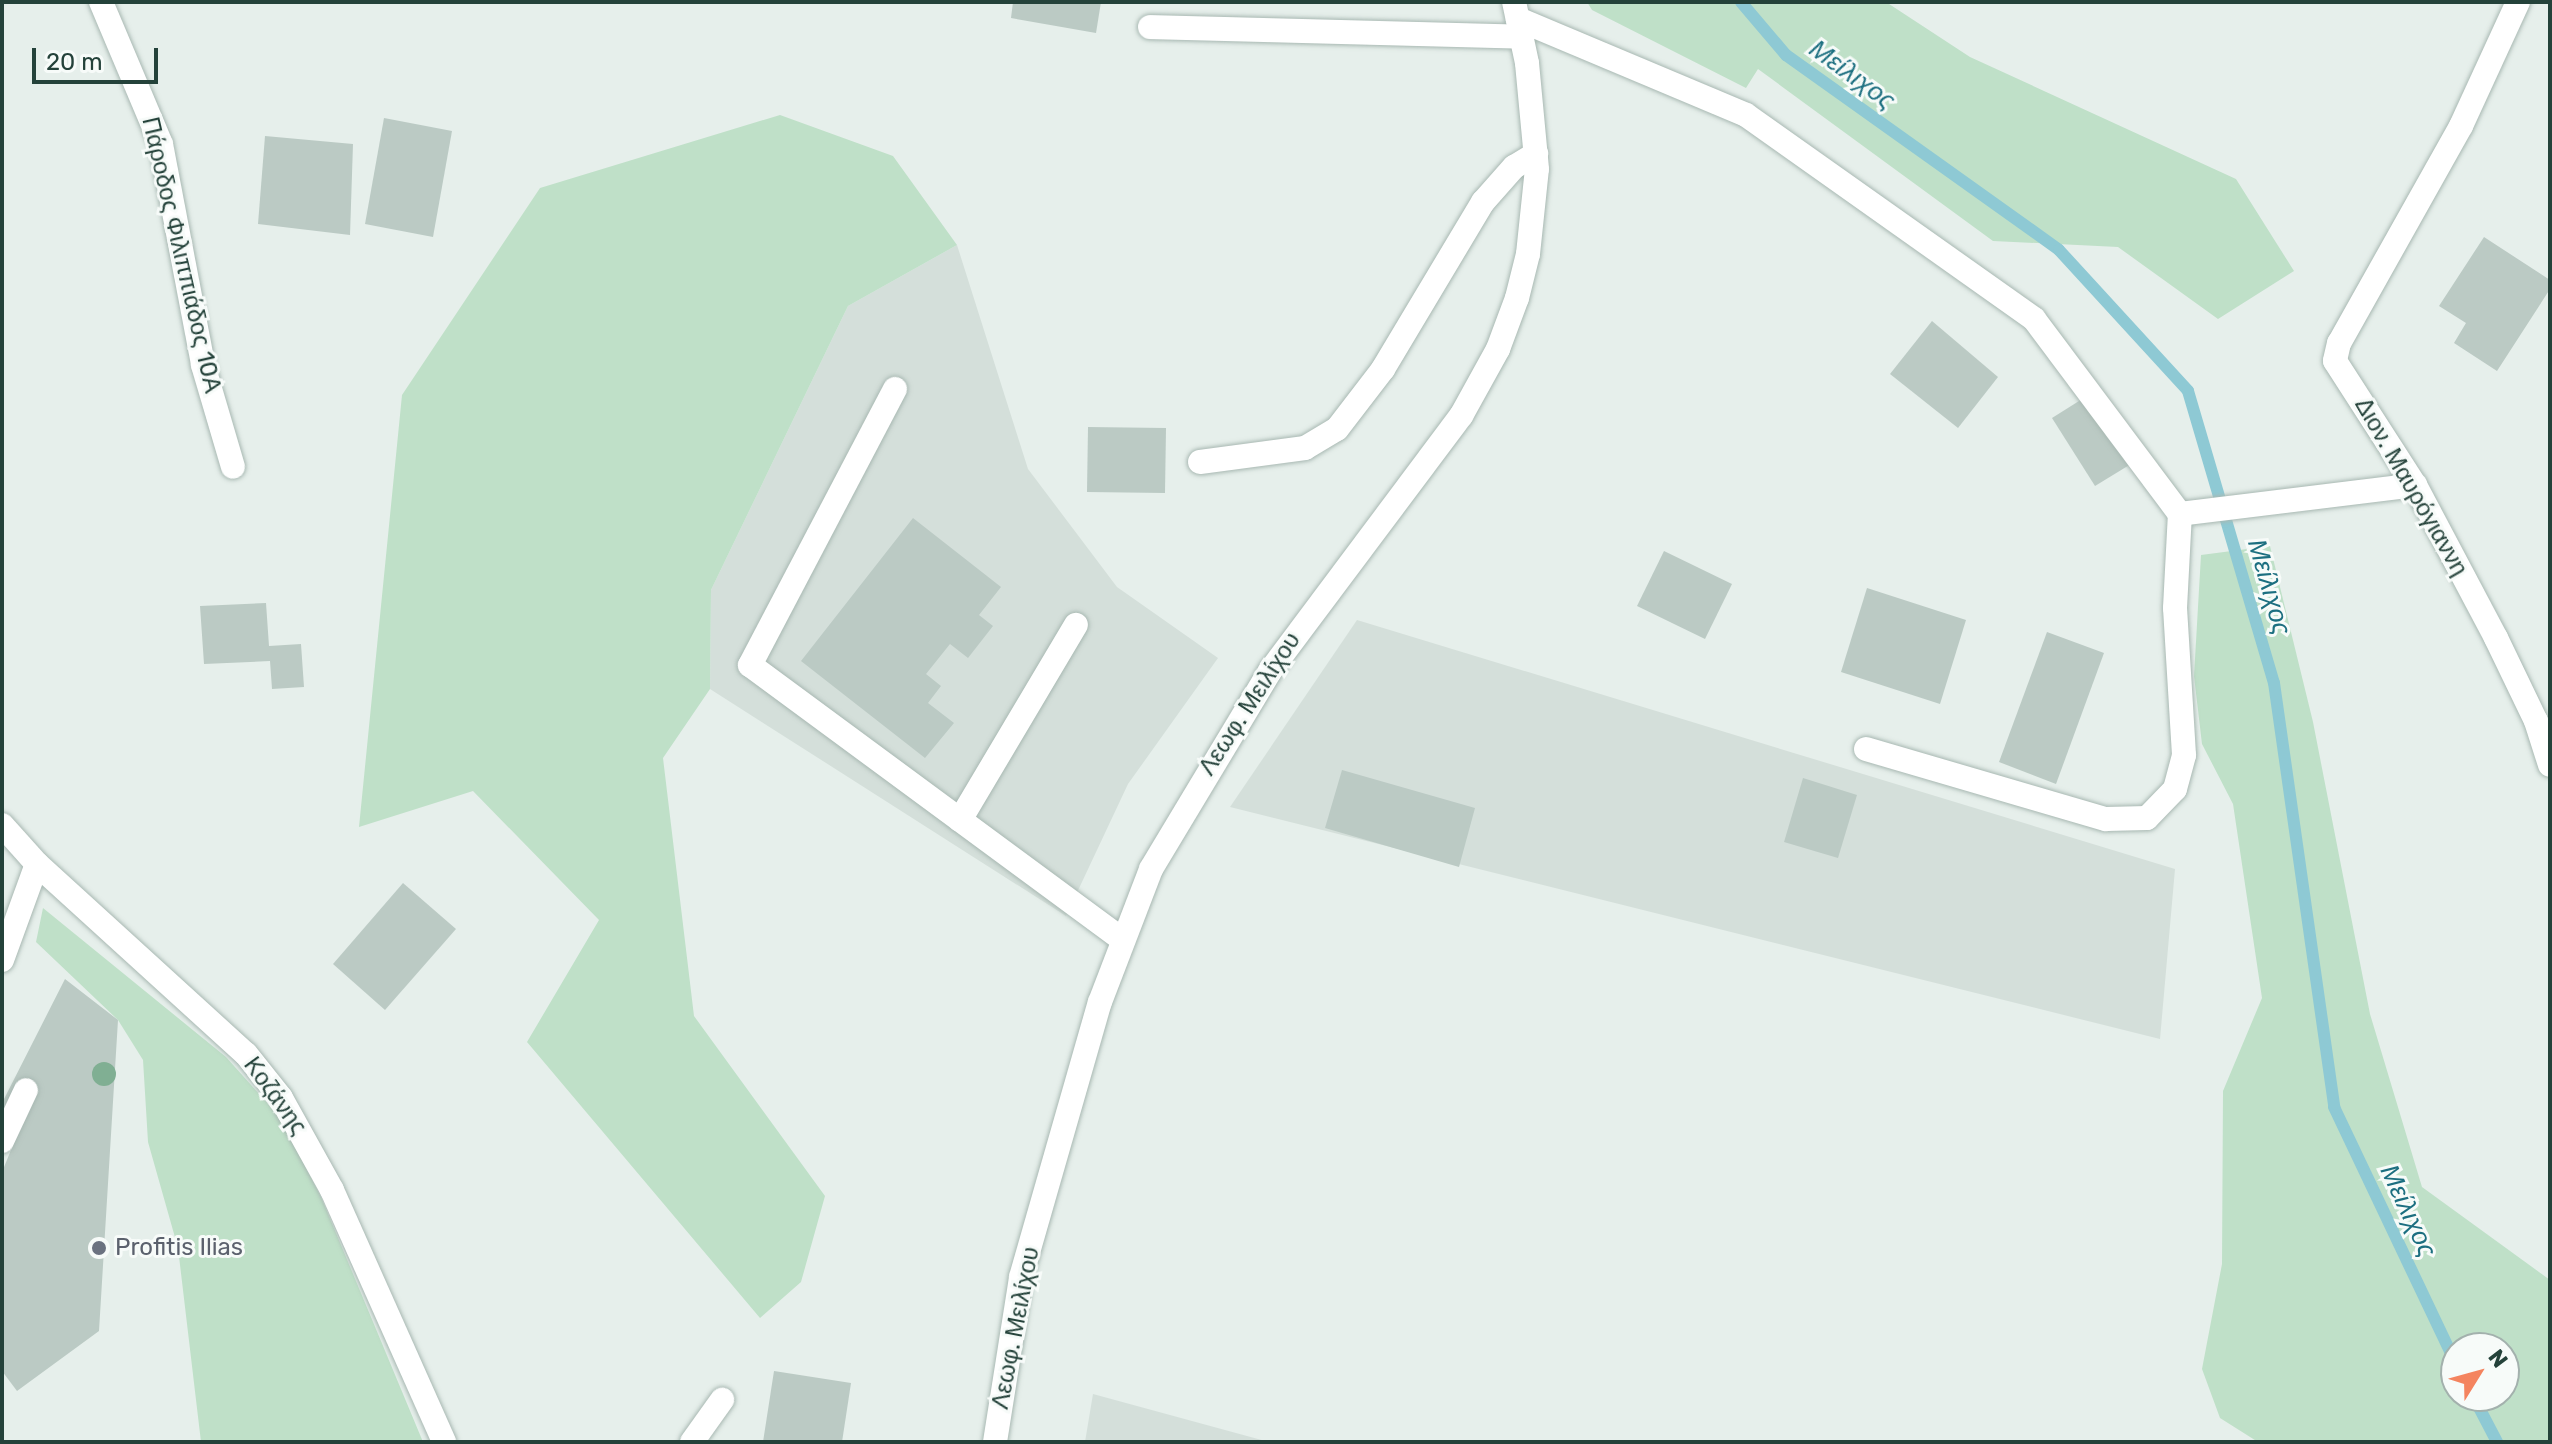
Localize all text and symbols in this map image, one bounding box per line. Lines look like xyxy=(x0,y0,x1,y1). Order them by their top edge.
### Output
scale bar xyxy=(36,32,162,82)
water label: Μείλιχος xyxy=(1803,33,1901,117)
text: 20 m xyxy=(46,48,103,76)
street label: Πάροδος Φιλιππιάδος 10Α xyxy=(135,114,227,396)
street label: Διον. Μαυρόγιαννη xyxy=(2348,393,2474,581)
water label: Μείλιχος xyxy=(2240,535,2298,639)
street label: Λεωφ. Μειλίχου xyxy=(1193,627,1307,781)
street label: Κοζάνης xyxy=(237,1052,313,1140)
water label: Μείλιχος xyxy=(2373,1160,2443,1262)
place label: Profitis Ilias xyxy=(115,1234,243,1262)
marker: Profitis Ilias xyxy=(90,1239,108,1257)
street label: Λεωφ. Μειλίχου xyxy=(986,1244,1046,1412)
north arrow xyxy=(2440,1332,2520,1412)
text: N xyxy=(2482,1344,2514,1373)

